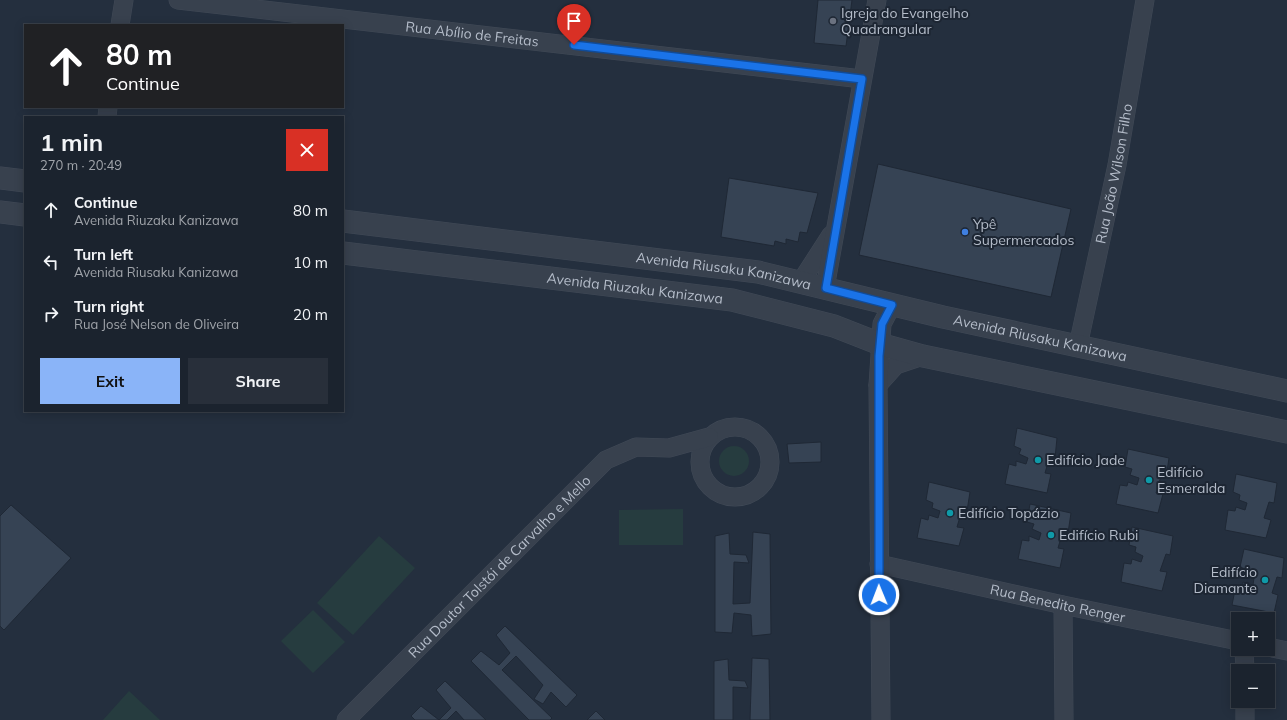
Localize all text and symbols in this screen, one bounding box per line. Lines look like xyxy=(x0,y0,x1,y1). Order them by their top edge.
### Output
pin xyxy=(557,4,591,45)
place label: Igreja do Evangelho Quadrangular xyxy=(841,4,969,38)
icon: arrive xyxy=(563,10,585,32)
marker: Igreja do Evangelho Quadrangular xyxy=(828,16,838,26)
street label: Rua Abílio de Freitas xyxy=(404,17,540,51)
text: 80 m xyxy=(106,37,172,72)
icon: ahead xyxy=(40,40,92,92)
text: Continue xyxy=(106,72,180,95)
street label: Rua João Wilson Filho xyxy=(1091,102,1136,245)
text: 1 min xyxy=(40,127,103,157)
button: close xyxy=(286,129,328,171)
text: 270 m · 20:49 xyxy=(40,157,122,173)
text: Continue xyxy=(74,193,137,212)
icon: ahead xyxy=(40,199,62,221)
text: 80 m xyxy=(293,201,328,220)
text: Avenida Riuzaku Kanizawa xyxy=(74,212,239,228)
place label: Ypê Supermercados xyxy=(972,215,1074,249)
marker: Ypê Supermercados xyxy=(960,227,970,237)
text: Turn left xyxy=(74,245,133,264)
street label: Avenida Riusaku Kanizawa xyxy=(635,248,813,294)
icon: left xyxy=(40,251,62,273)
text: 10 m xyxy=(293,253,328,272)
text: Avenida Riusaku Kanizawa xyxy=(74,264,238,280)
street label: Avenida Riuzaku Kanizawa xyxy=(546,269,724,308)
text: Turn right xyxy=(74,297,144,316)
icon: right xyxy=(40,303,62,325)
text: 20 m xyxy=(293,305,328,324)
street label: Avenida Riusaku Kanizawa xyxy=(952,310,1129,365)
text: Rua José Nelson de Oliveira xyxy=(74,316,239,332)
button: Exit xyxy=(40,358,180,404)
button: Share xyxy=(188,358,328,404)
place label: Edifício Jade xyxy=(1046,451,1125,469)
marker: Edifício Jade xyxy=(1033,455,1043,465)
place label: Edifício Esmeralda xyxy=(1157,463,1226,497)
street label: Rua Doutor Tolstói de Carvalho e Mello xyxy=(404,471,595,662)
marker: Edifício Esmeralda xyxy=(1144,475,1154,485)
place label: Edifício Topázio xyxy=(958,504,1059,522)
marker: Edifício Topázio xyxy=(945,508,955,518)
place label: Edifício Rubi xyxy=(1059,526,1138,544)
marker: Edifício Rubi xyxy=(1046,530,1056,540)
place label: Edifício Diamante xyxy=(1193,563,1257,597)
position arrow xyxy=(858,574,900,616)
marker: Edifício Diamante xyxy=(1260,575,1270,585)
street label: Rua Benedito Renger xyxy=(988,580,1128,627)
map controls xyxy=(1231,612,1275,708)
button: + xyxy=(1231,612,1275,656)
button: − xyxy=(1231,664,1275,708)

